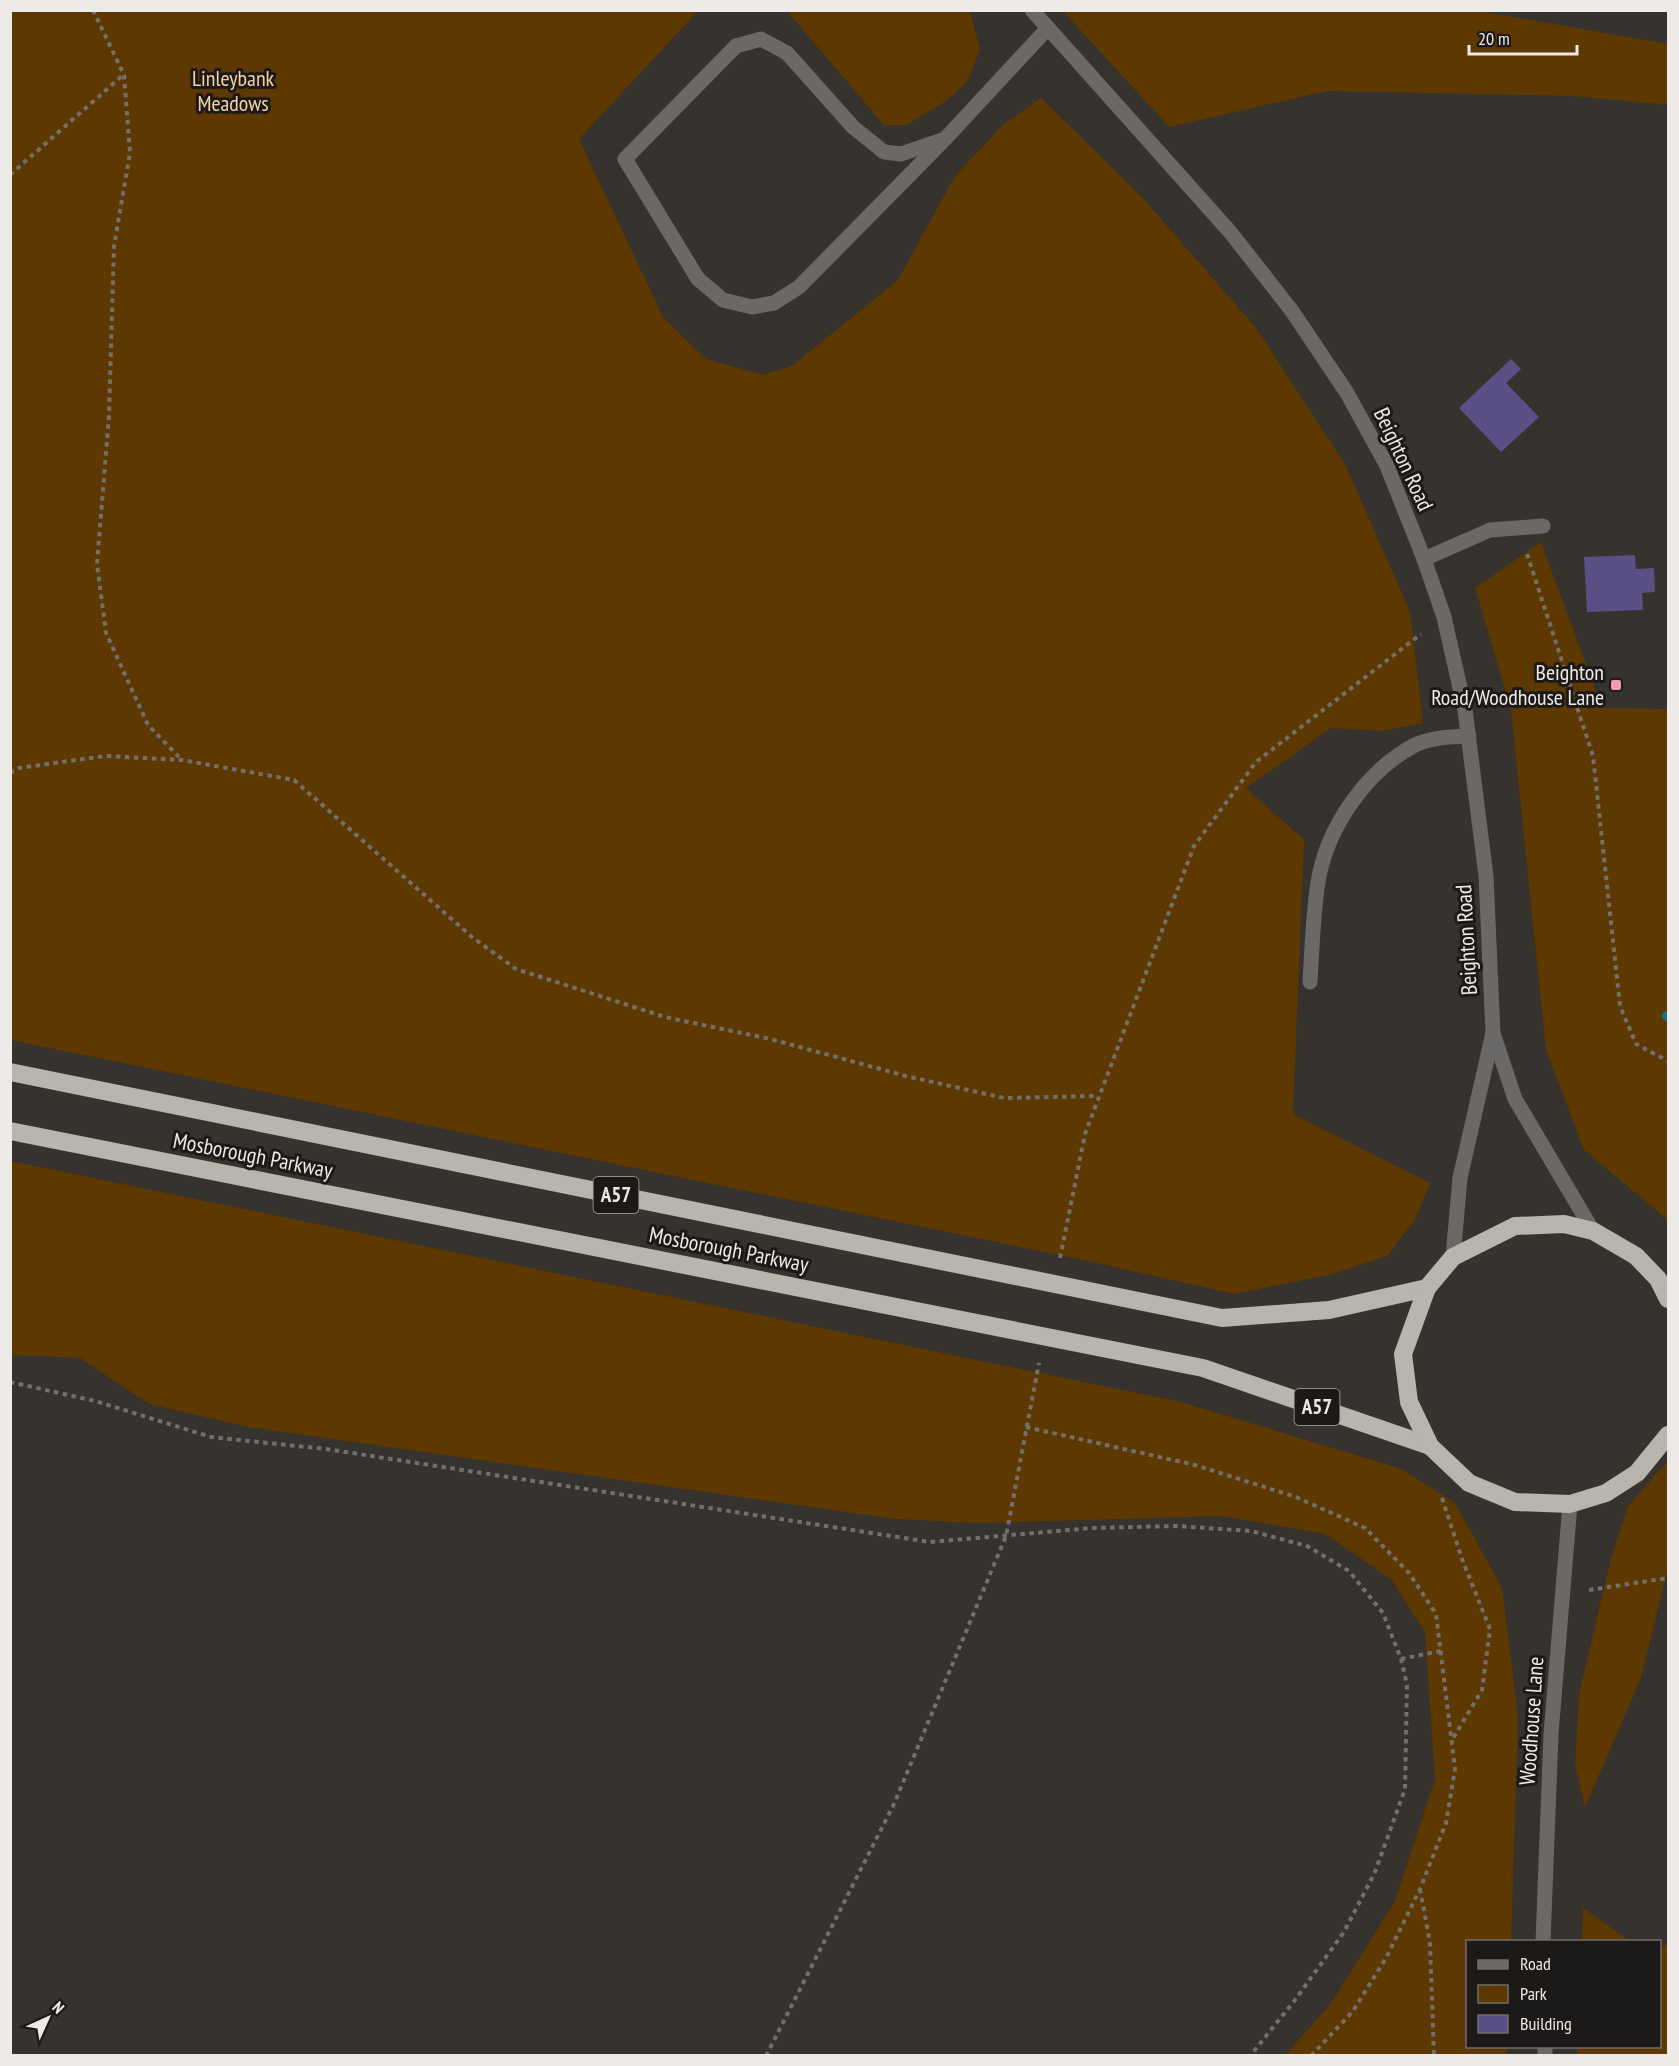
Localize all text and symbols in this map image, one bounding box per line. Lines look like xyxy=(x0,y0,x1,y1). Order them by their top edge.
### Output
scale bar xyxy=(1469,18,1577,56)
text: 20 m xyxy=(1478,27,1510,50)
park label: Linleybank Meadows xyxy=(192,64,275,117)
street label: Beighton Road xyxy=(1368,403,1440,515)
place label: Beighton Road/Woodhouse Lane xyxy=(1431,658,1604,711)
marker: Beighton Road/Woodhouse Lane xyxy=(1609,678,1623,692)
street label: Beighton Road xyxy=(1449,884,1483,996)
street label: Mosborough Parkway xyxy=(171,1126,336,1184)
road number: A57 xyxy=(594,1177,638,1213)
street label: Mosborough Parkway xyxy=(647,1220,812,1278)
road number: A57 xyxy=(1294,1389,1340,1425)
street label: Woodhouse Lane xyxy=(1513,1656,1549,1786)
legend xyxy=(1466,1940,1661,2048)
text: Road xyxy=(1520,1952,1551,1975)
text: Park xyxy=(1520,1982,1547,2005)
north arrow xyxy=(18,1988,78,2048)
text: N xyxy=(48,1997,69,2018)
text: Building xyxy=(1520,2012,1572,2035)

